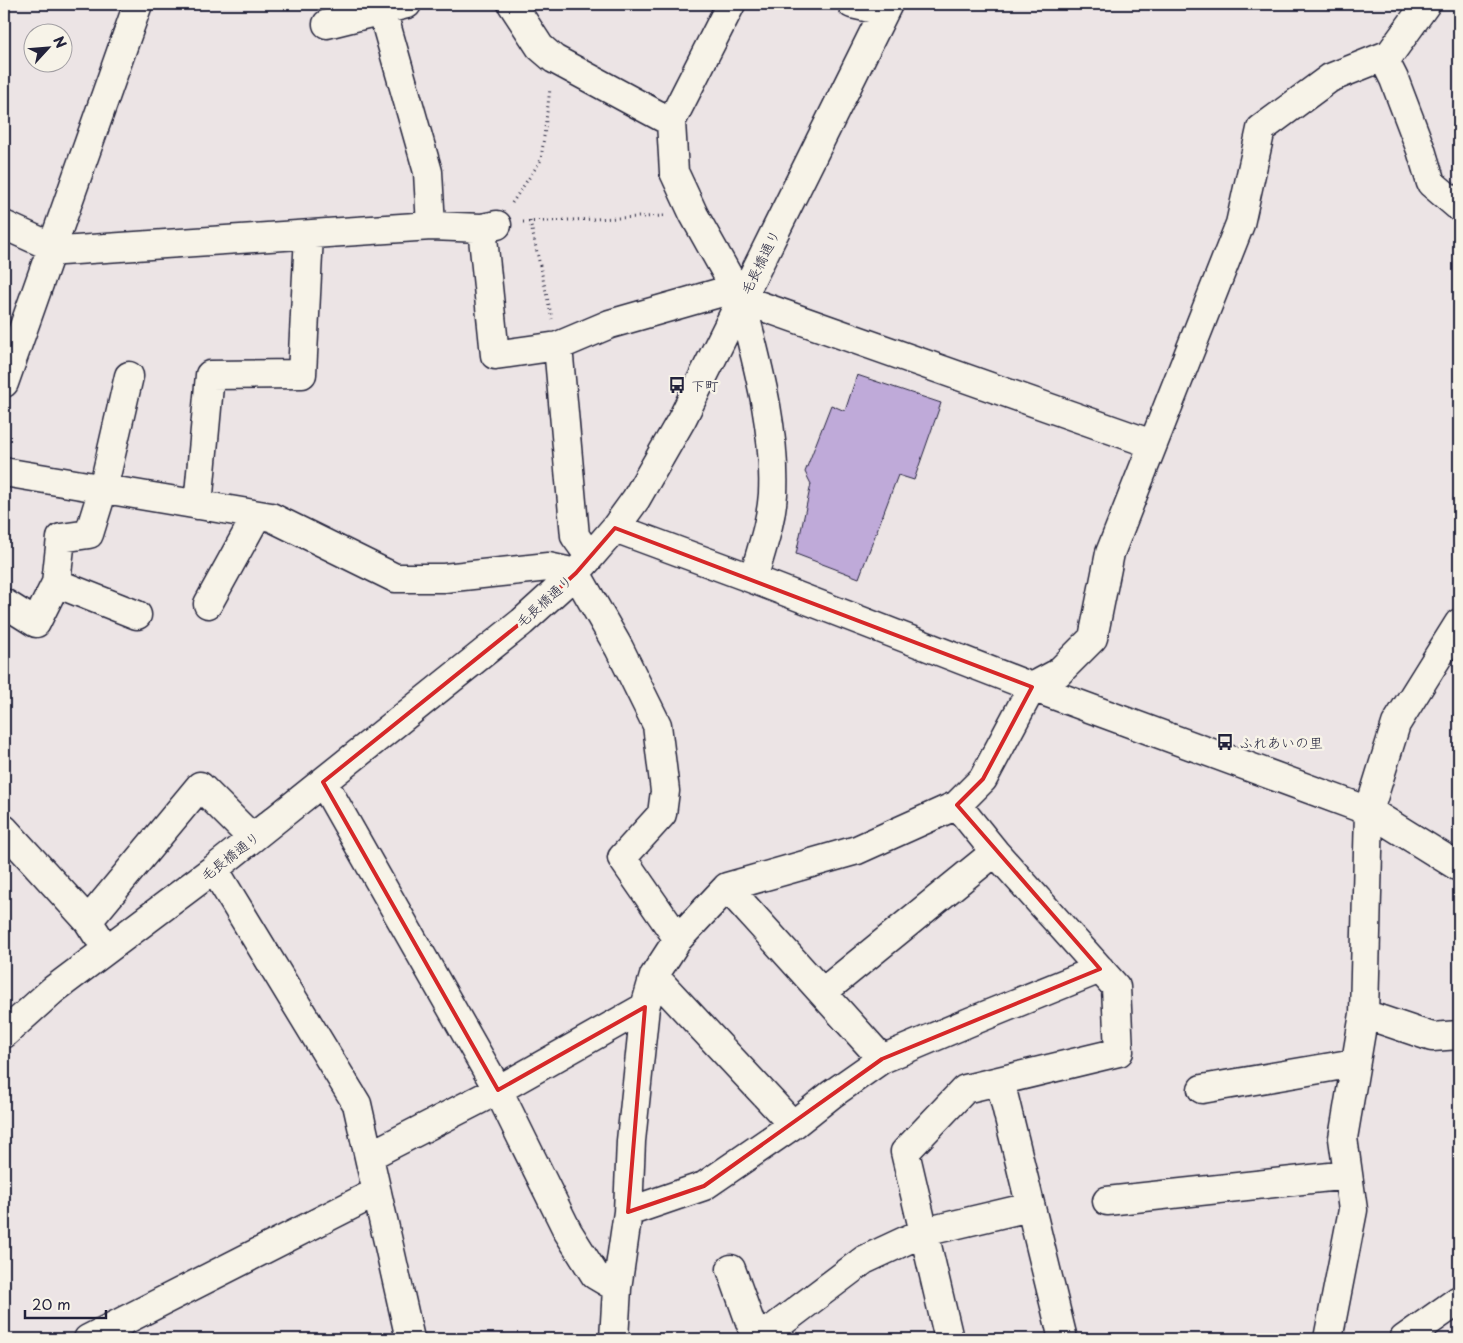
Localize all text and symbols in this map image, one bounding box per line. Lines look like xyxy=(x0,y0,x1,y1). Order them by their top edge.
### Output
north arrow xyxy=(22,22,72,72)
text: N xyxy=(48,32,72,52)
street label: 毛長橋通り xyxy=(735,226,785,298)
bus stop icon: 下町 xyxy=(667,375,687,395)
place label: 下町 xyxy=(691,375,719,396)
street label: 毛長橋通り xyxy=(511,570,577,632)
bus stop icon: ふれあいの里 xyxy=(1215,732,1235,752)
place label: ふれあいの里 xyxy=(1239,732,1323,753)
street label: 毛長橋通り xyxy=(196,826,264,886)
scale bar xyxy=(25,1288,106,1320)
text: 20 m xyxy=(32,1292,71,1315)

